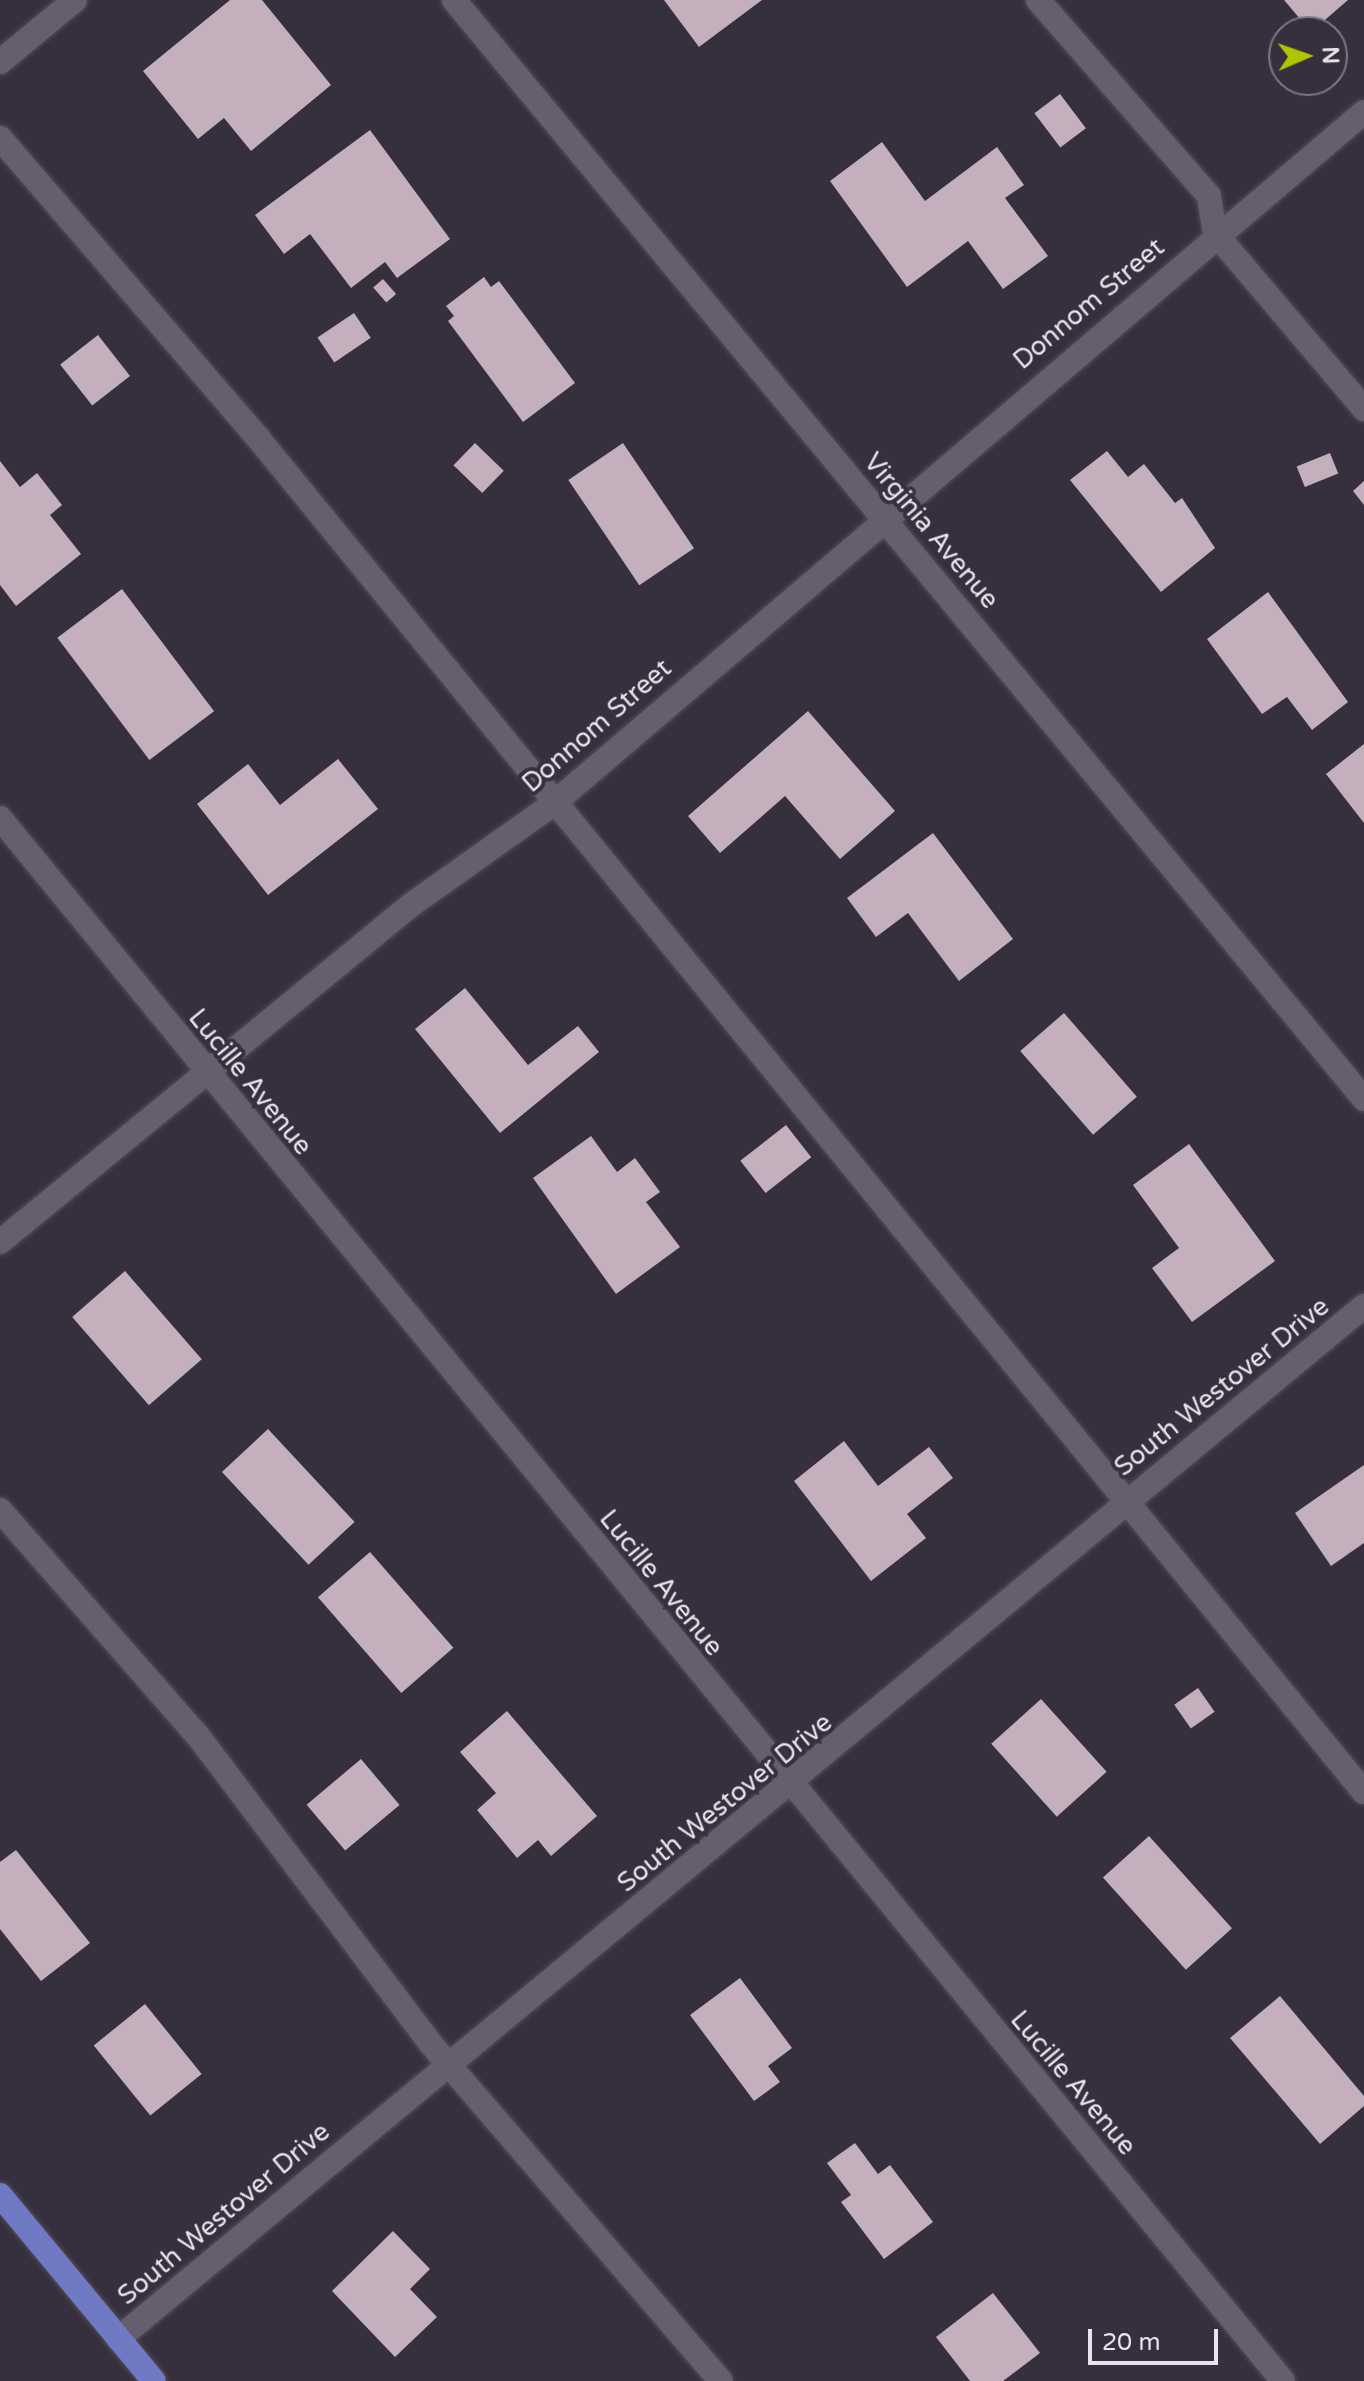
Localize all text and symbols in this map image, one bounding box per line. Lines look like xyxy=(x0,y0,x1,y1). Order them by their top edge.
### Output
north arrow xyxy=(1268,16,1348,96)
text: N xyxy=(1317,46,1343,65)
street label: Donnom Street xyxy=(1007,232,1171,376)
street label: Virginia Avenue xyxy=(857,447,1005,615)
street label: Donnom Street xyxy=(516,653,678,799)
street label: Lucille Avenue xyxy=(182,1003,318,1161)
street label: South Westover Drive xyxy=(1108,1291,1336,1483)
street label: Lucille Avenue xyxy=(593,1504,729,1662)
street label: South Westover Drive xyxy=(611,1707,839,1899)
street label: Lucille Avenue xyxy=(1004,2005,1142,2161)
street label: South Westover Drive xyxy=(112,2116,336,2312)
scale bar xyxy=(1092,2313,1222,2363)
text: 20 m xyxy=(1102,2328,1160,2357)

